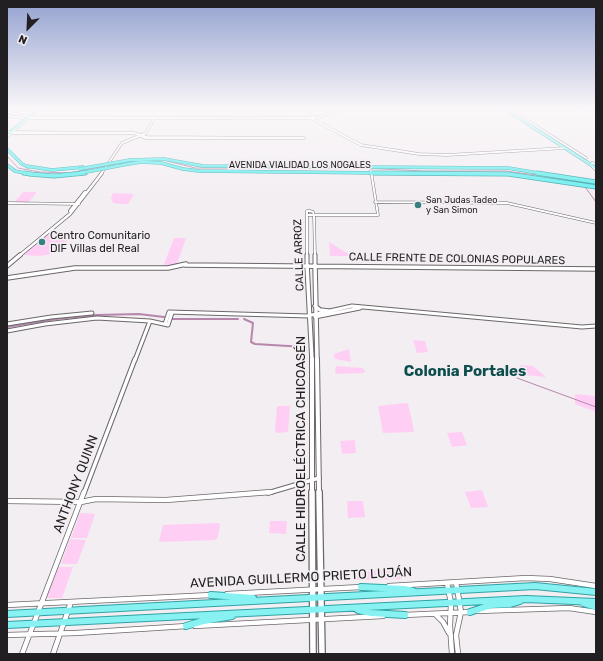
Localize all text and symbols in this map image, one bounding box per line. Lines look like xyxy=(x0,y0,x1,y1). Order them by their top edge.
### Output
north arrow xyxy=(8,8,48,48)
text: N xyxy=(17,32,29,47)
street label: AVENIDA VIALIDAD LOS NOGALES xyxy=(229,160,371,170)
place label: San Judas Tadeo y San Simon xyxy=(426,195,497,216)
marker: San Judas Tadeo y San Simon xyxy=(413,200,423,210)
street label: CALLE ARROZ xyxy=(291,219,307,291)
place label: Centro Comunitario DIF Villas del Real xyxy=(50,229,150,255)
marker: Centro Comunitario DIF Villas del Real xyxy=(37,237,47,247)
street label: CALLE FRENTE DE COLONIAS POPULARES xyxy=(349,251,565,267)
street label: CALLE HIDROELÉCTRICA CHICOASÉN xyxy=(293,336,309,562)
district label: Colonia Portales xyxy=(404,363,526,381)
street label: ANTHONY QUINN xyxy=(50,433,102,535)
street label: AVENIDA GUILLERMO PRIETO LUJÁN xyxy=(190,564,412,592)

